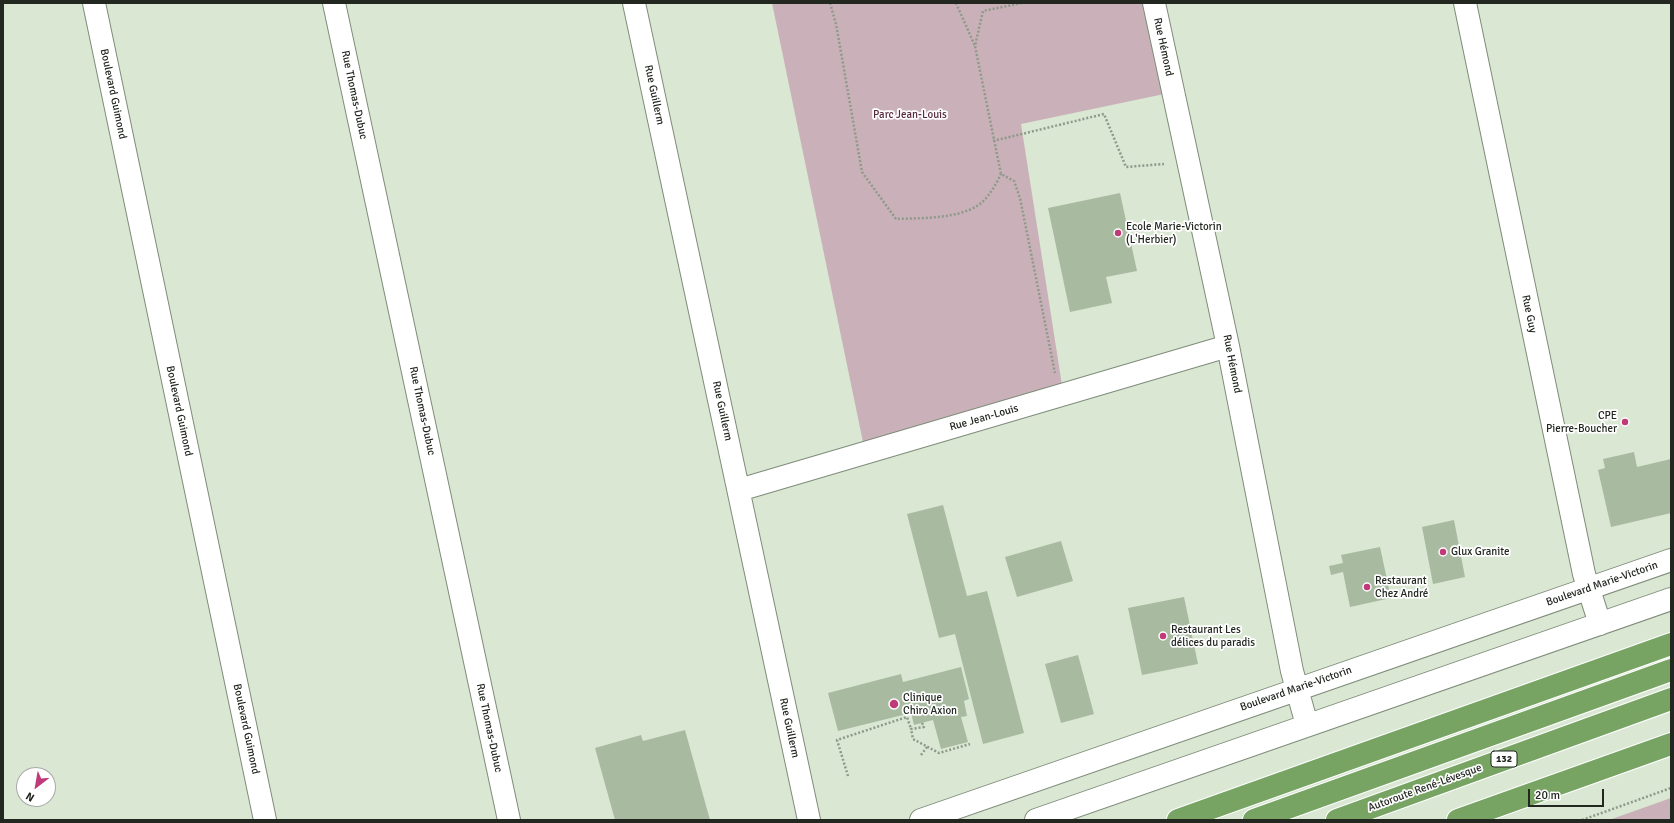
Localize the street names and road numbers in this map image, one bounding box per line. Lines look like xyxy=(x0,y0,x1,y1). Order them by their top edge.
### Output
street label: Rue Hémond xyxy=(1150,17,1176,77)
street label: Boulevard Guimond xyxy=(97,48,129,140)
street label: Rue Thomas-Dubuc xyxy=(338,49,370,141)
street label: Rue Guillerm xyxy=(641,64,667,126)
street label: Rue Guy xyxy=(1519,294,1539,334)
street label: Rue Hémond xyxy=(1220,334,1244,394)
street label: Boulevard Guimond xyxy=(163,365,195,457)
street label: Rue Thomas-Dubuc xyxy=(406,365,438,457)
street label: Rue Guillerm xyxy=(709,380,735,442)
street label: Rue Jean-Louis xyxy=(948,402,1020,434)
street label: Boulevard Marie-Victorin xyxy=(1544,559,1660,609)
street label: Boulevard Marie-Victorin xyxy=(1238,664,1354,714)
street label: Rue Thomas-Dubuc xyxy=(473,682,505,774)
street label: Boulevard Guimond xyxy=(230,683,262,775)
street label: Rue Guillerm xyxy=(776,697,802,759)
road number: 132 xyxy=(1491,751,1517,767)
street label: Autoroute René-Lévesque xyxy=(1366,761,1484,815)

